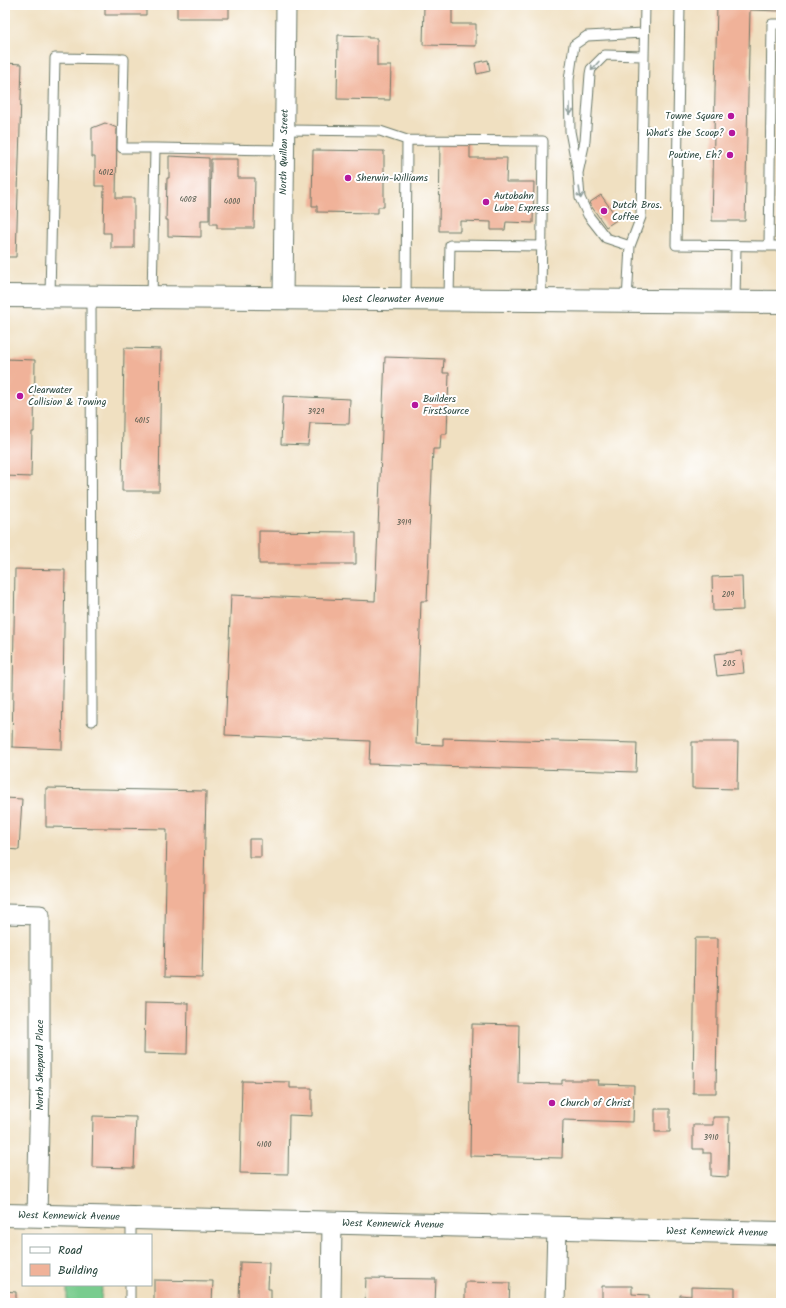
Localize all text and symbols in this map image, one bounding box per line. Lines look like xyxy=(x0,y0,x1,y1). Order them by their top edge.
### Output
one-way arrow xyxy=(590,61,599,71)
one-way arrow xyxy=(566,102,574,115)
place label: Towne Square xyxy=(665,108,723,124)
street label: North Quillan Street xyxy=(275,109,293,195)
marker: Towne Square xyxy=(726,111,736,121)
place label: What's the Scoop? xyxy=(646,125,724,141)
marker: What's the Scoop? xyxy=(727,128,737,138)
place label: Poutine, Eh? xyxy=(668,147,722,163)
marker: Poutine, Eh? xyxy=(725,150,735,160)
house number: 4012 xyxy=(98,166,114,179)
place label: Sherwin-Williams xyxy=(356,170,429,186)
marker: Sherwin-Williams xyxy=(343,173,353,183)
one-way arrow xyxy=(576,186,584,199)
place label: Autobahn Lube Express xyxy=(494,188,550,216)
house number: 4008 xyxy=(179,193,197,206)
house number: 4000 xyxy=(224,195,240,208)
marker: Autobahn Lube Express xyxy=(481,197,491,207)
place label: Dutch Bros. Coffee xyxy=(612,197,662,225)
marker: Dutch Bros. Coffee xyxy=(599,206,609,216)
street label: West Clearwater Avenue xyxy=(342,291,444,307)
place label: Clearwater Collision & Towing xyxy=(28,382,107,410)
marker: Clearwater Collision & Towing xyxy=(15,391,25,401)
place label: Builders FirstSource xyxy=(423,391,469,419)
marker: Builders FirstSource xyxy=(410,400,420,410)
house number: 3929 xyxy=(307,405,325,418)
house number: 4015 xyxy=(134,414,150,427)
house number: 3919 xyxy=(397,516,412,529)
house number: 209 xyxy=(722,588,734,601)
house number: 205 xyxy=(723,657,736,670)
street label: North Sheppard Place xyxy=(32,1019,48,1111)
place label: Church of Christ xyxy=(560,1095,631,1111)
marker: Church of Christ xyxy=(547,1098,557,1108)
house number: 3910 xyxy=(704,1131,718,1144)
house number: 4100 xyxy=(257,1138,271,1151)
street label: West Kennewick Avenue xyxy=(18,1207,120,1225)
street label: West Kennewick Avenue xyxy=(342,1215,444,1233)
street label: West Kennewick Avenue xyxy=(666,1223,768,1241)
legend xyxy=(22,1234,152,1286)
text: Road xyxy=(58,1241,83,1260)
text: Building xyxy=(58,1261,98,1280)

